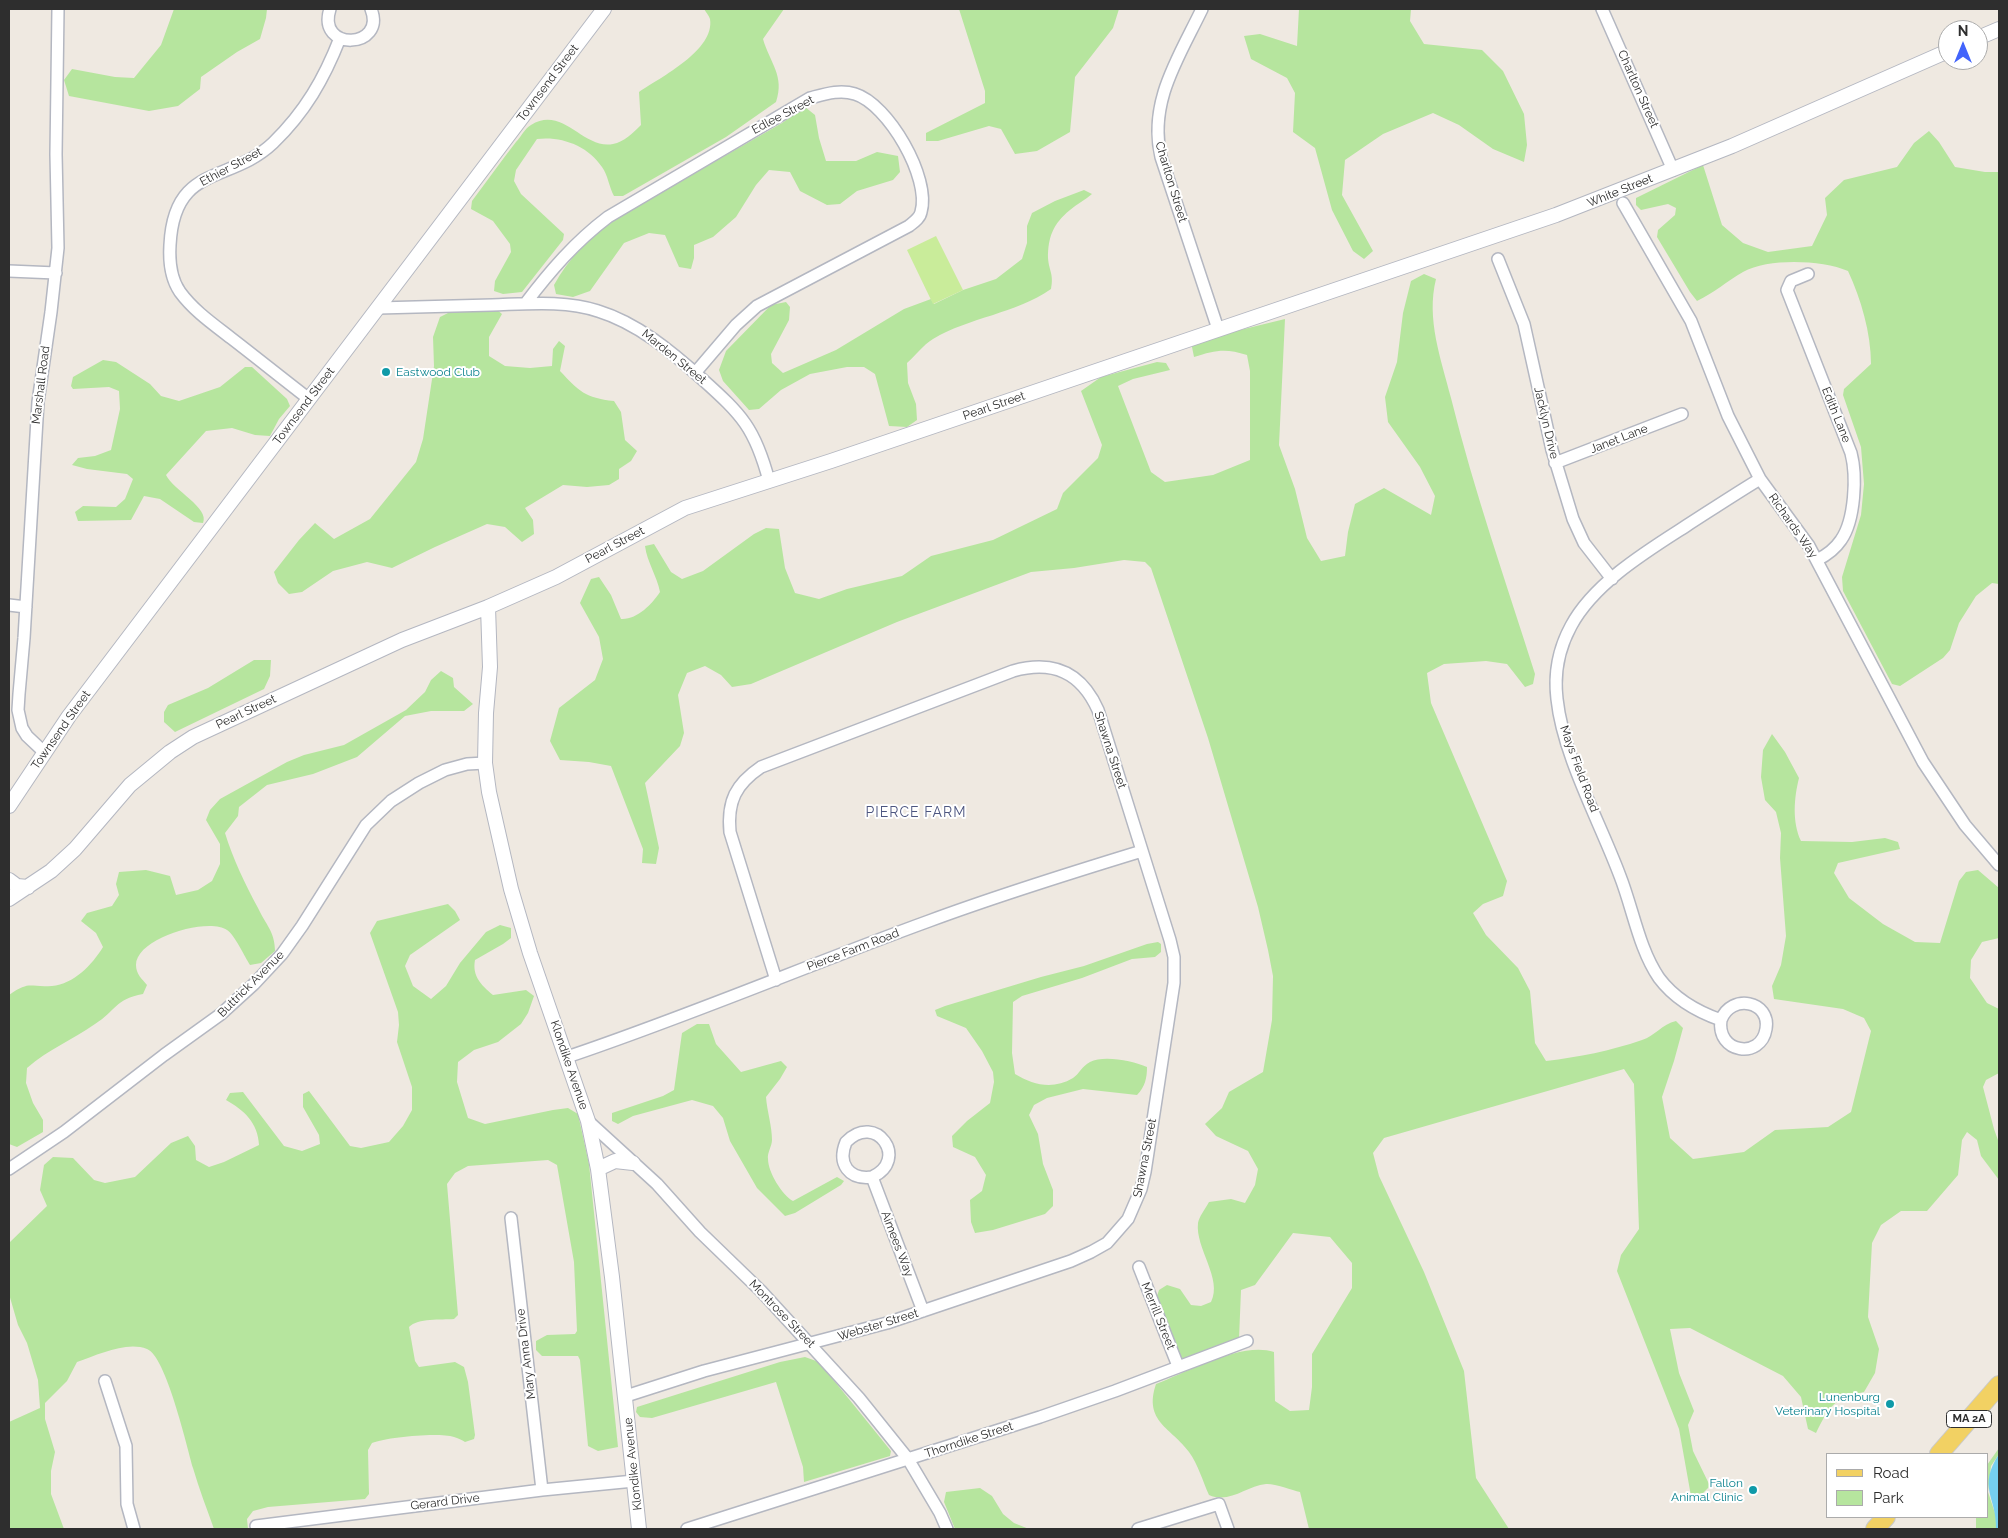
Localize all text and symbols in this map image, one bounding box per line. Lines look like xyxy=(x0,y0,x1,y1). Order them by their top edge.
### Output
north arrow xyxy=(1938,20,1988,70)
text: N xyxy=(1958,23,1968,39)
street label: Townsend Street xyxy=(514,41,582,125)
street label: Charlton Street xyxy=(1614,48,1662,130)
street label: Edlee Street xyxy=(749,93,817,137)
street label: Charlton Street xyxy=(1152,140,1190,224)
street label: Ethier Street xyxy=(197,145,265,189)
street label: White Street xyxy=(1585,171,1655,211)
street label: Marden Street xyxy=(639,327,709,387)
street label: Marshall Road xyxy=(29,345,53,425)
street label: Townsend Street xyxy=(270,364,338,448)
place label: Eastwood Club xyxy=(396,365,480,379)
marker: Eastwood Club xyxy=(380,366,392,378)
street label: Edith Lane xyxy=(1818,385,1854,445)
street label: Jacklyn Drive xyxy=(1531,386,1561,460)
street label: Pearl Street xyxy=(961,389,1027,423)
street label: Janet Lane xyxy=(1588,421,1650,457)
street label: Richards Way xyxy=(1765,491,1821,561)
street label: Pearl Street xyxy=(583,523,647,567)
street label: Townsend Street xyxy=(28,688,94,772)
street label: Pearl Street xyxy=(214,692,278,732)
street label: Shawna Street xyxy=(1091,710,1129,790)
street label: Mays Field Road xyxy=(1557,724,1601,814)
district label: PIERCE FARM xyxy=(864,805,968,821)
street label: Pierce Farm Road xyxy=(805,926,901,974)
street label: Buttrick Avenue xyxy=(215,948,287,1020)
street label: Klondike Avenue xyxy=(547,1018,591,1112)
street label: Shawna Street xyxy=(1130,1117,1160,1199)
street label: Aimees Way xyxy=(878,1209,916,1279)
street label: Montrose Street xyxy=(746,1277,818,1351)
street label: Merrill Street xyxy=(1138,1280,1178,1352)
street label: Webster Street xyxy=(836,1306,920,1344)
street label: Mary Anna Drive xyxy=(513,1308,539,1400)
place label: Lunenburg Veterinary Hospital xyxy=(1775,1390,1880,1418)
marker: Lunenburg Veterinary Hospital xyxy=(1884,1398,1896,1410)
road number: MA 2A xyxy=(1946,1410,1992,1428)
street label: Klondike Avenue xyxy=(621,1417,645,1511)
street label: Thorndike Street xyxy=(923,1419,1015,1461)
legend xyxy=(1826,1453,1988,1518)
text: Road xyxy=(1873,1464,1909,1482)
place label: Fallon Animal Clinic xyxy=(1671,1476,1743,1504)
marker: Fallon Animal Clinic xyxy=(1747,1484,1759,1496)
text: Park xyxy=(1873,1489,1904,1507)
street label: Gerard Drive xyxy=(410,1491,480,1513)

